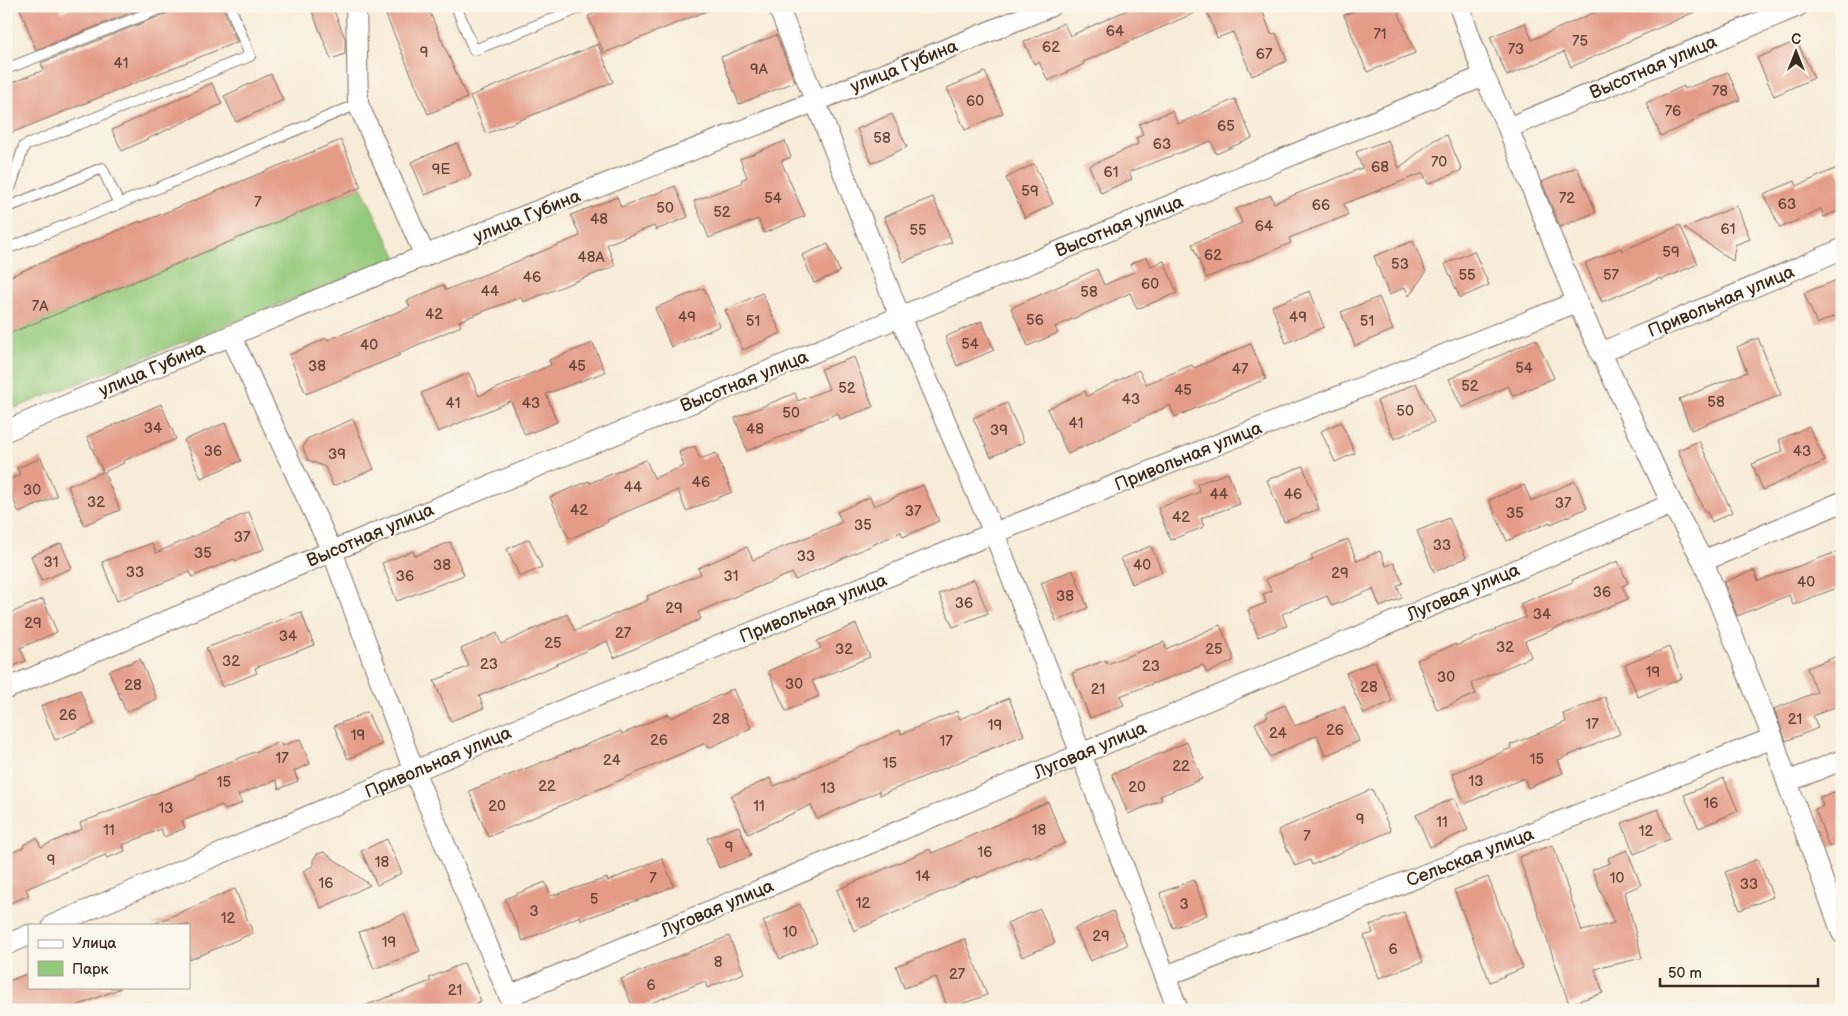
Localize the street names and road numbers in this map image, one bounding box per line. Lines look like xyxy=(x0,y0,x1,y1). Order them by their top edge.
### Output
street label: Высотная улица xyxy=(1586,31,1720,104)
street label: улица Губина xyxy=(848,35,961,97)
street label: улица Губина xyxy=(471,185,584,247)
street label: Высотная улица xyxy=(1052,191,1187,262)
street label: Привольная улица xyxy=(1645,261,1798,342)
street label: улица Губина xyxy=(96,337,209,401)
street label: Высотная улица xyxy=(677,346,812,417)
street label: Привольная улица xyxy=(1111,417,1265,496)
street label: Высотная улица xyxy=(303,499,437,572)
street label: Луговая улица xyxy=(1403,559,1523,626)
street label: Привольная улица xyxy=(736,569,890,648)
street label: Луговая улица xyxy=(1030,717,1150,784)
street label: Привольная улица xyxy=(362,722,515,803)
street label: Сельская улица xyxy=(1404,823,1537,891)
street label: Луговая улица xyxy=(657,875,777,942)

